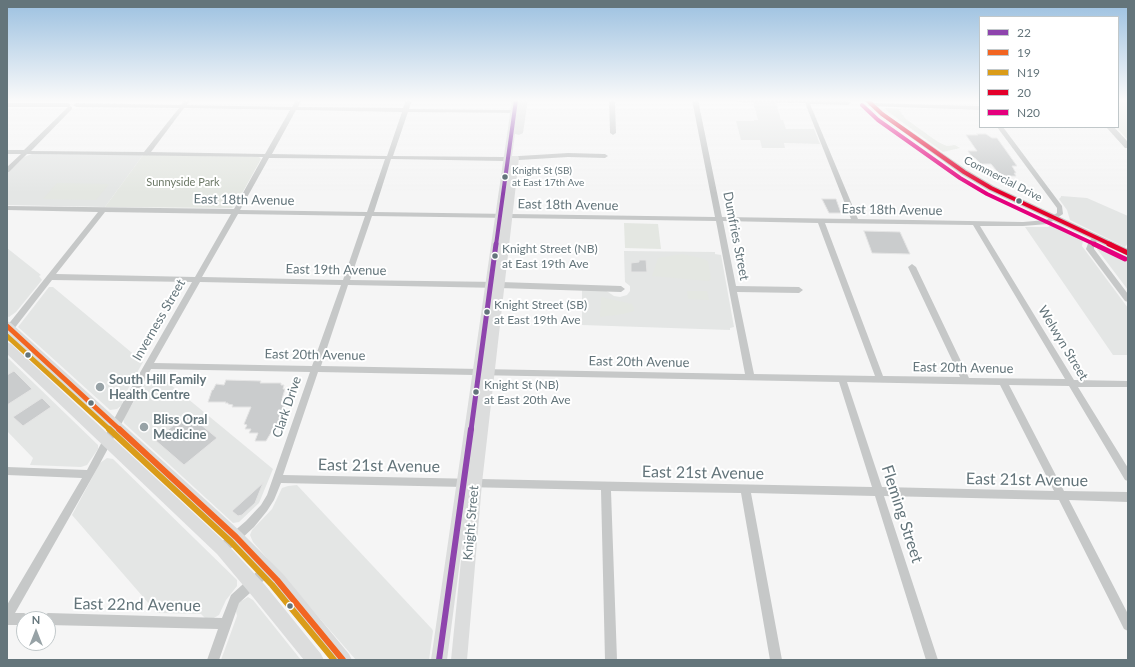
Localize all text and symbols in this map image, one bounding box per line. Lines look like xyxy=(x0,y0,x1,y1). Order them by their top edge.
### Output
legend xyxy=(979,16,1119,128)
text: 22 xyxy=(1017,25,1031,40)
text: 19 xyxy=(1017,45,1031,60)
text: N19 xyxy=(1017,65,1040,80)
text: 20 xyxy=(1017,85,1031,100)
text: N20 xyxy=(1017,105,1040,120)
street label: Commercial Drive xyxy=(962,154,1044,204)
place label: Knight St (SB) at East 17th Ave xyxy=(512,165,584,188)
marker: Knight St (SB) at East 17th Ave xyxy=(500,172,510,182)
park label: Sunnyside Park xyxy=(146,175,220,189)
street label: Dumfries Street xyxy=(720,190,752,282)
street label: East 18th Avenue xyxy=(193,191,295,209)
street label: East 18th Avenue xyxy=(517,196,619,214)
unlabelled marker xyxy=(1014,196,1024,206)
street label: East 18th Avenue xyxy=(841,201,943,219)
place label: Knight Street (NB) at East 19th Ave xyxy=(502,242,598,270)
marker: Knight Street (NB) at East 19th Ave xyxy=(490,251,500,261)
street label: East 19th Avenue xyxy=(285,261,387,279)
street label: Inverness Street xyxy=(129,276,189,364)
place label: Knight Street (SB) at East 19th Ave xyxy=(494,298,587,326)
street label: Welwyn Street xyxy=(1035,303,1091,383)
marker: Knight Street (SB) at East 19th Ave xyxy=(482,307,492,317)
street label: East 20th Avenue xyxy=(264,346,366,364)
unlabelled marker xyxy=(23,350,33,360)
street label: East 20th Avenue xyxy=(588,353,690,371)
street label: East 20th Avenue xyxy=(912,359,1014,377)
place label: South Hill Family Health Centre xyxy=(109,372,206,403)
street label: Clark Drive xyxy=(269,374,305,440)
place label: Knight St (NB) at East 20th Ave xyxy=(484,378,571,406)
marker: South Hill Family Health Centre xyxy=(94,381,106,393)
marker: Knight St (NB) at East 20th Ave xyxy=(471,387,481,397)
unlabelled marker xyxy=(86,398,96,408)
place label: Bliss Oral Medicine xyxy=(153,412,208,443)
marker: Bliss Oral Medicine xyxy=(138,421,150,433)
street label: East 21st Avenue xyxy=(318,455,440,477)
street label: East 21st Avenue xyxy=(642,462,764,484)
street label: Fleming Street xyxy=(877,463,927,565)
street label: East 21st Avenue xyxy=(966,469,1088,491)
street label: Knight Street xyxy=(460,485,482,561)
street label: East 22nd Avenue xyxy=(73,594,201,616)
unlabelled marker xyxy=(285,601,295,611)
north arrow xyxy=(16,611,56,651)
text: N xyxy=(32,613,40,626)

